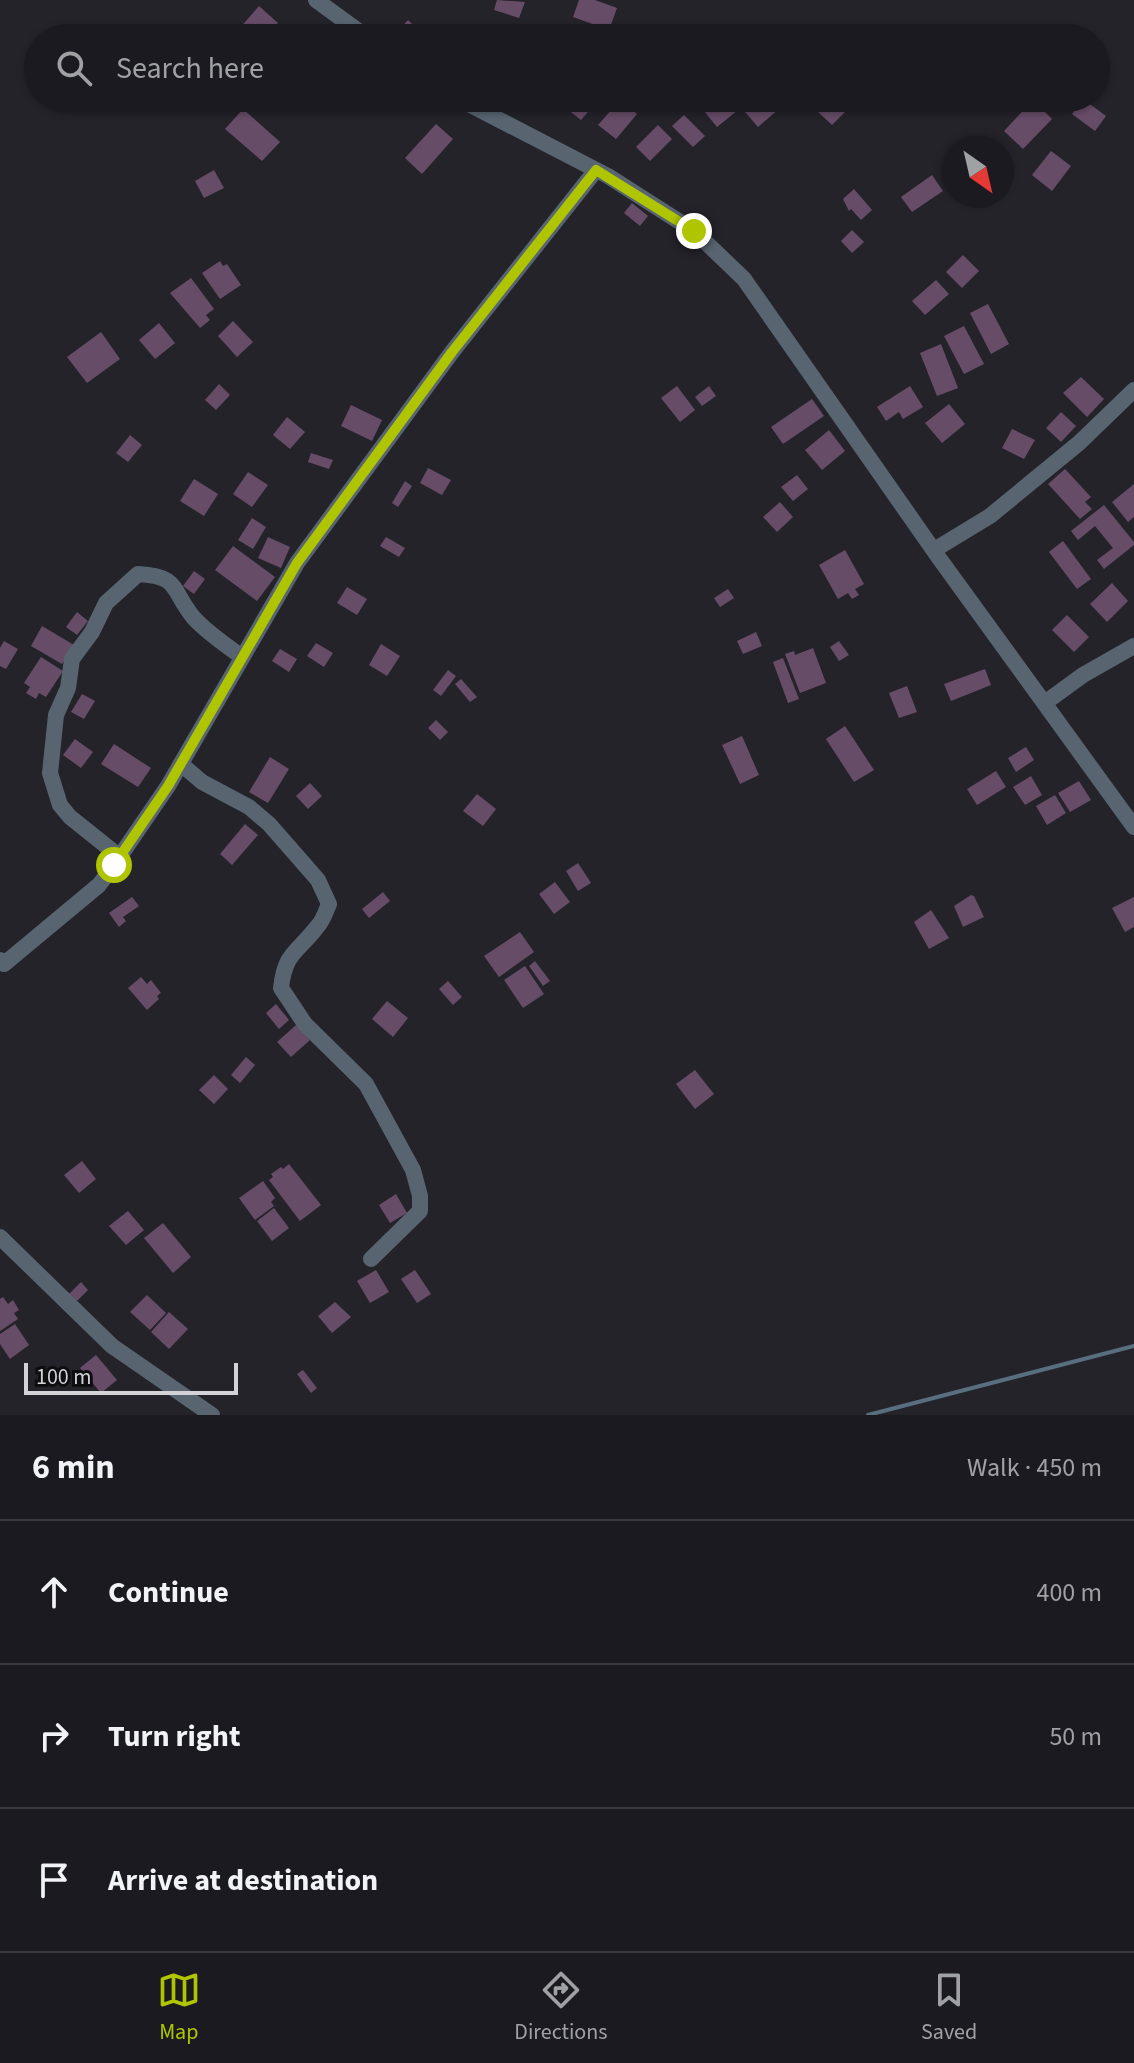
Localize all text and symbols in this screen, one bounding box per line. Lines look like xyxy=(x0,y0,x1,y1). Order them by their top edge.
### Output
search box xyxy=(24,24,1110,112)
icon: search xyxy=(52,46,96,90)
text: Search here xyxy=(116,47,264,90)
north arrow xyxy=(942,136,1014,208)
route end xyxy=(676,213,712,249)
route start xyxy=(96,847,132,883)
scale bar xyxy=(24,1359,238,1395)
text: 100 m xyxy=(36,1361,91,1393)
text: 6 min xyxy=(32,1443,115,1492)
text: Walk · 450 m xyxy=(967,1449,1102,1486)
icon: ahead xyxy=(32,1570,76,1614)
text: Continue xyxy=(108,1571,229,1614)
text: 400 m xyxy=(1036,1574,1102,1611)
icon: right xyxy=(32,1714,76,1758)
text: Turn right xyxy=(108,1715,240,1758)
text: 50 m xyxy=(1049,1718,1102,1755)
icon: arrive xyxy=(32,1858,76,1902)
text: Arrive at destination xyxy=(108,1859,378,1902)
tab: Map xyxy=(157,1968,201,2048)
tab: Directions xyxy=(514,1968,607,2048)
tab: Saved xyxy=(921,1968,977,2048)

